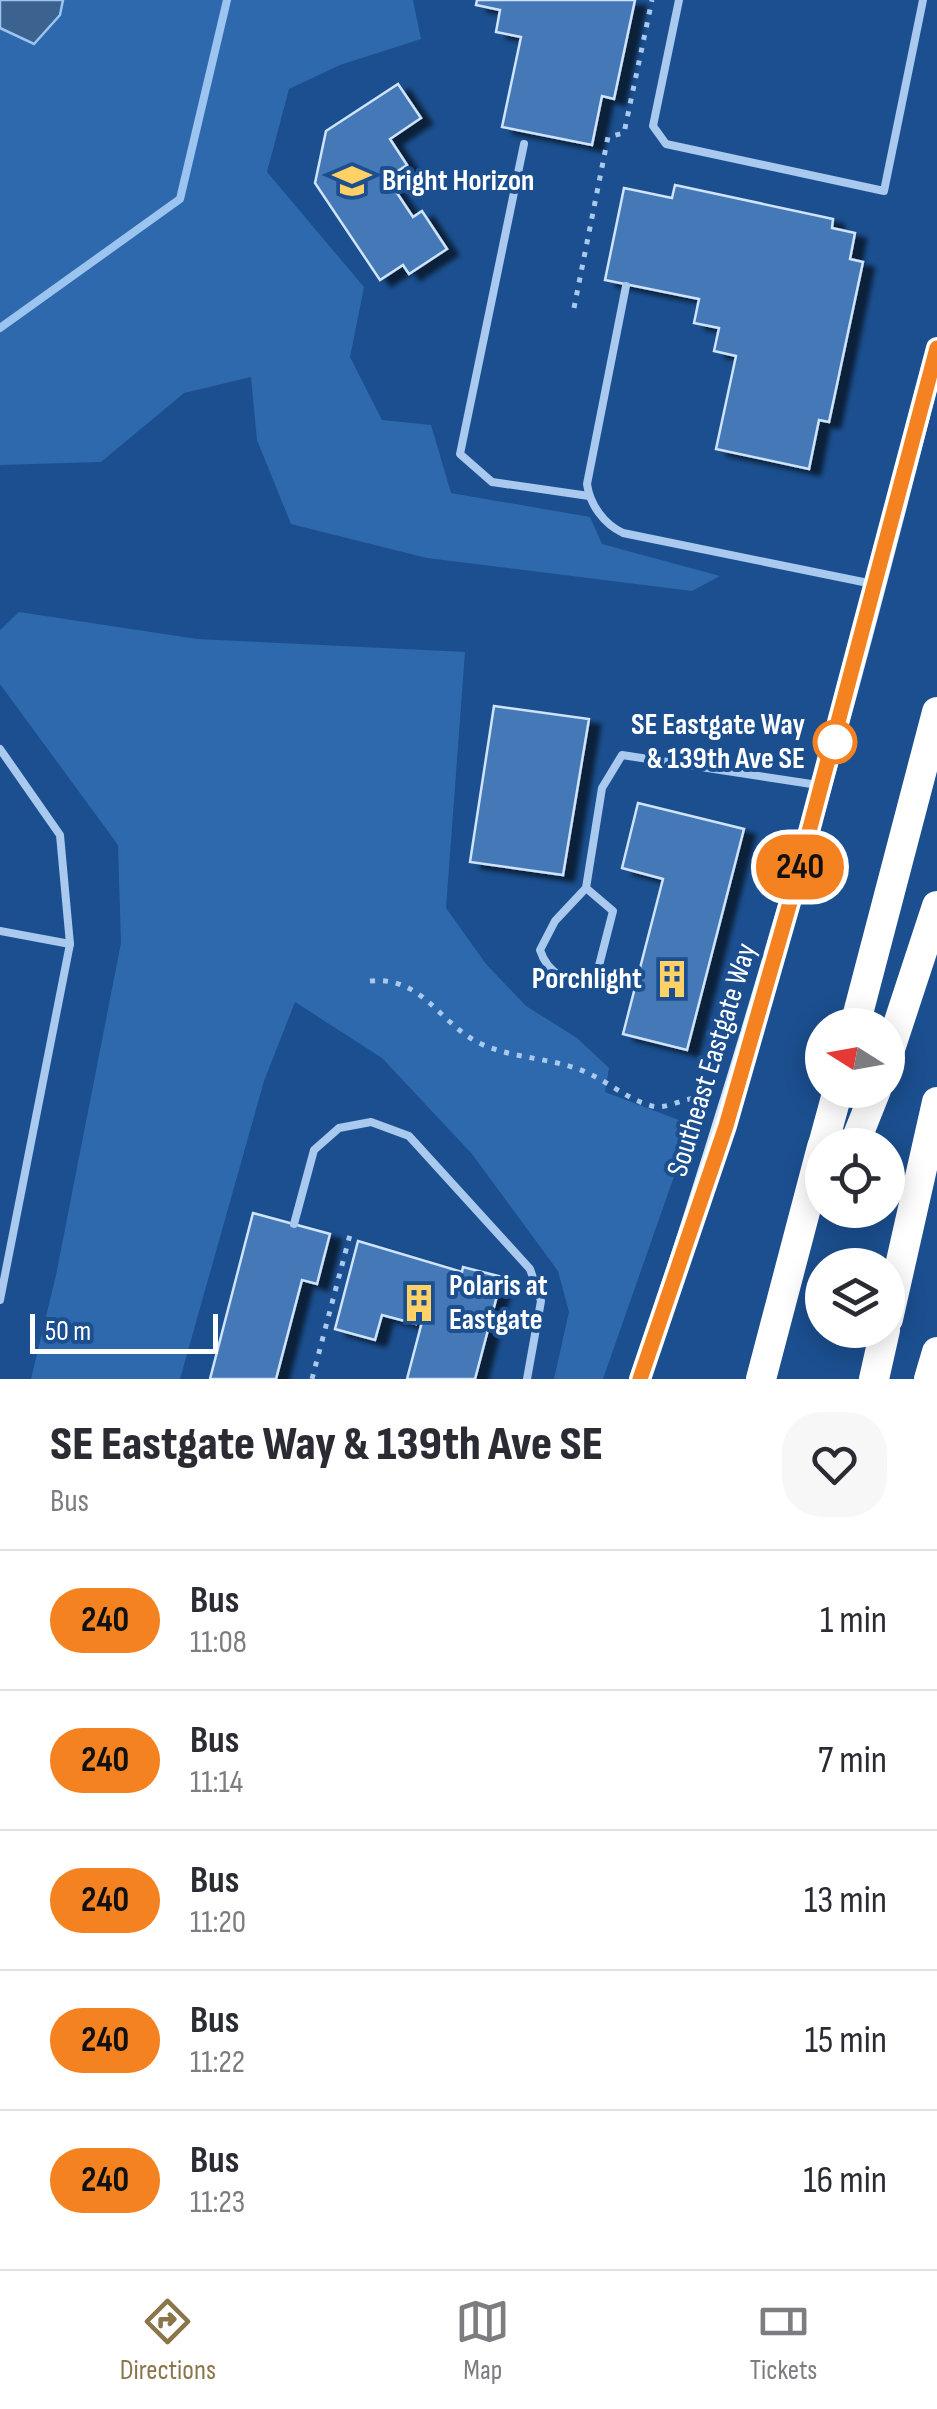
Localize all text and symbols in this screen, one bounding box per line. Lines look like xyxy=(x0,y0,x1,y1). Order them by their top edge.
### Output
school or university icon: Bright Horizon xyxy=(331,160,373,202)
place label: Bright Horizon xyxy=(382,163,534,199)
place label: SE Eastgate Way & 139th Ave SE xyxy=(631,707,806,777)
marker: SE Eastgate Way & 139th Ave SE xyxy=(814,721,856,763)
line badge: 240 xyxy=(742,834,858,900)
text: 240 xyxy=(776,846,824,889)
street label: Southeast Eastgate Way xyxy=(659,939,765,1181)
building icon: Porchlight xyxy=(651,958,693,1000)
place label: Porchlight xyxy=(532,961,642,997)
north arrow xyxy=(805,1008,905,1108)
map controls xyxy=(805,1008,905,1348)
button: locate xyxy=(805,1128,905,1228)
button: layers xyxy=(805,1248,905,1348)
place label: Polaris at Eastgate xyxy=(449,1268,548,1338)
building icon: Polaris at Eastgate xyxy=(398,1282,440,1324)
scale bar xyxy=(30,1309,218,1354)
text: 50 m xyxy=(45,1315,91,1348)
button: heart xyxy=(782,1412,887,1517)
text: SE Eastgate Way & 139th Ave SE xyxy=(50,1416,603,1473)
text: Bus xyxy=(50,1482,89,1521)
text: Bus xyxy=(190,1578,239,1623)
text: 1 min xyxy=(820,1598,887,1643)
text: 240 xyxy=(81,1599,129,1642)
text: 11:08 xyxy=(190,1623,247,1662)
text: Bus xyxy=(190,1718,239,1763)
text: 7 min xyxy=(818,1738,887,1783)
text: 240 xyxy=(81,1739,129,1782)
text: 11:14 xyxy=(190,1763,243,1802)
text: Bus xyxy=(190,1858,239,1903)
text: 13 min xyxy=(804,1878,887,1923)
text: 240 xyxy=(81,1879,129,1922)
text: 11:20 xyxy=(190,1903,246,1942)
text: Bus xyxy=(190,1998,239,2043)
text: 15 min xyxy=(805,2018,887,2063)
text: 240 xyxy=(81,2019,129,2062)
text: 11:22 xyxy=(190,2043,245,2082)
text: Bus xyxy=(190,2138,239,2183)
text: 16 min xyxy=(803,2158,887,2203)
text: 240 xyxy=(81,2159,129,2202)
text: 11:23 xyxy=(190,2183,245,2222)
tab: Directions xyxy=(120,2294,216,2387)
tab: Map xyxy=(455,2294,510,2387)
tab: Tickets xyxy=(750,2294,817,2387)

